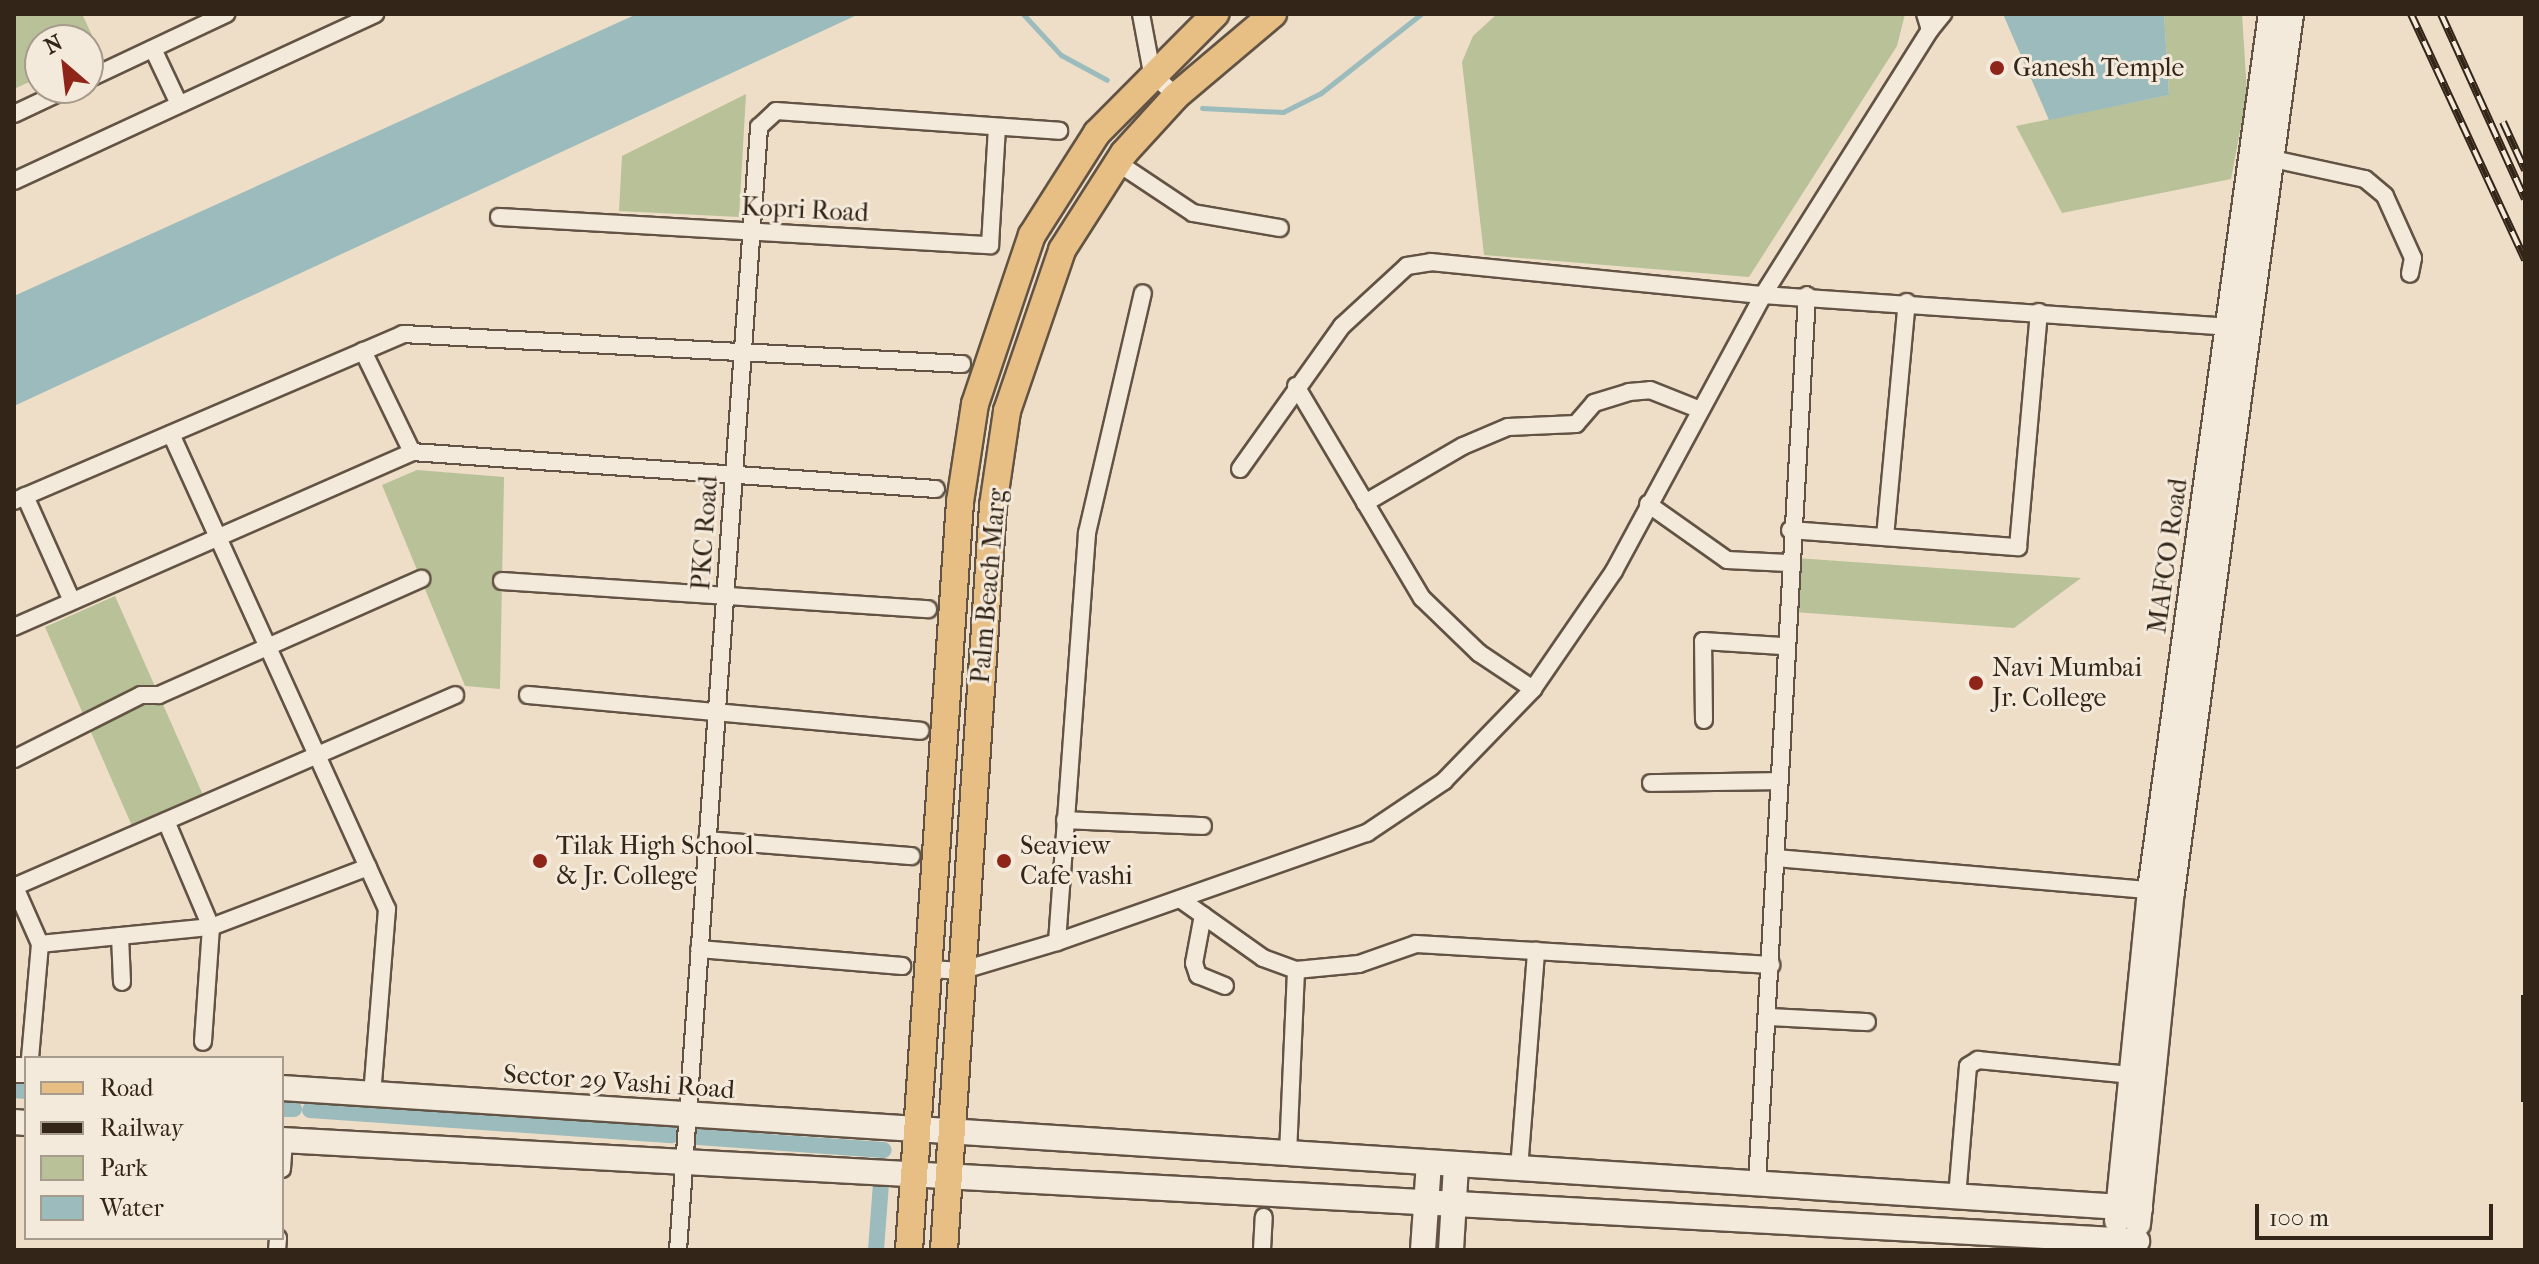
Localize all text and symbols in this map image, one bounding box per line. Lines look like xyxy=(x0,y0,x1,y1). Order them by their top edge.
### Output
north arrow xyxy=(24,24,104,104)
text: N xyxy=(40,29,67,60)
place label: Ganesh Temple xyxy=(2013,52,2184,84)
marker: Ganesh Temple xyxy=(1988,59,2006,77)
street label: Kopri Road xyxy=(740,191,870,229)
street label: PKC Road xyxy=(685,475,725,591)
street label: MAFCO Road xyxy=(2142,477,2194,635)
street label: Palm Beach Marg xyxy=(965,487,1013,685)
place label: Navi Mumbai Jr. College xyxy=(1992,652,2142,714)
marker: Navi Mumbai Jr. College xyxy=(1967,674,1985,692)
place label: Tilak High School & Jr. College xyxy=(556,830,754,892)
place label: Seaview Cafe vashi xyxy=(1020,830,1133,892)
marker: Tilak High School & Jr. College xyxy=(531,852,549,870)
marker: Seaview Cafe vashi xyxy=(995,852,1013,870)
legend xyxy=(24,1056,284,1240)
street label: Sector 29 Vashi Road xyxy=(502,1058,736,1106)
text: Road xyxy=(100,1074,153,1102)
text: Railway xyxy=(100,1114,183,1142)
text: Park xyxy=(100,1154,148,1182)
scale bar xyxy=(2259,1188,2497,1238)
text: Water xyxy=(100,1194,164,1222)
text: 100 m xyxy=(2269,1204,2329,1232)

